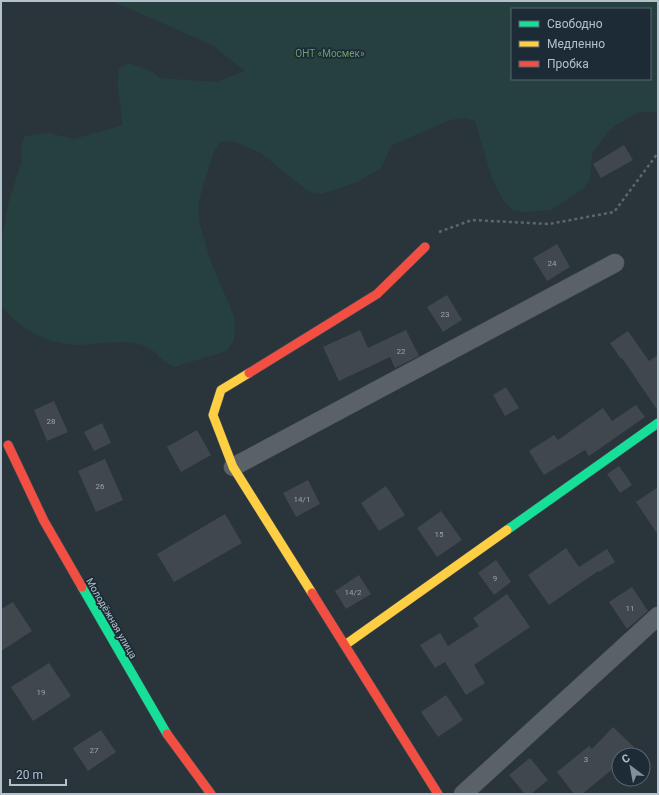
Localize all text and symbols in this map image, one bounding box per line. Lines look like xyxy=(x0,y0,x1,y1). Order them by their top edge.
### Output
legend xyxy=(511,8,651,80)
text: Свободно xyxy=(547,17,603,31)
text: Медленно xyxy=(547,37,605,51)
park label: ОНТ «Мосмек» xyxy=(295,48,365,59)
text: Пробка xyxy=(547,57,589,71)
house number: 24 xyxy=(548,259,557,268)
house number: 23 xyxy=(441,310,450,319)
house number: 22 xyxy=(397,347,406,356)
house number: 28 xyxy=(47,417,56,426)
house number: 26 xyxy=(96,482,105,491)
house number: 14/1 xyxy=(294,495,310,504)
house number: 15 xyxy=(435,530,444,539)
house number: 9 xyxy=(493,574,497,583)
street label: Молодёжная улица xyxy=(84,576,139,660)
house number: 14/2 xyxy=(345,588,362,597)
house number: 11 xyxy=(626,604,635,613)
house number: 19 xyxy=(37,688,46,697)
house number: 27 xyxy=(90,746,99,755)
north arrow xyxy=(611,747,651,787)
text: С xyxy=(619,752,632,766)
house number: 3 xyxy=(584,755,588,764)
scale bar xyxy=(10,761,66,787)
text: 20 m xyxy=(16,768,43,782)

